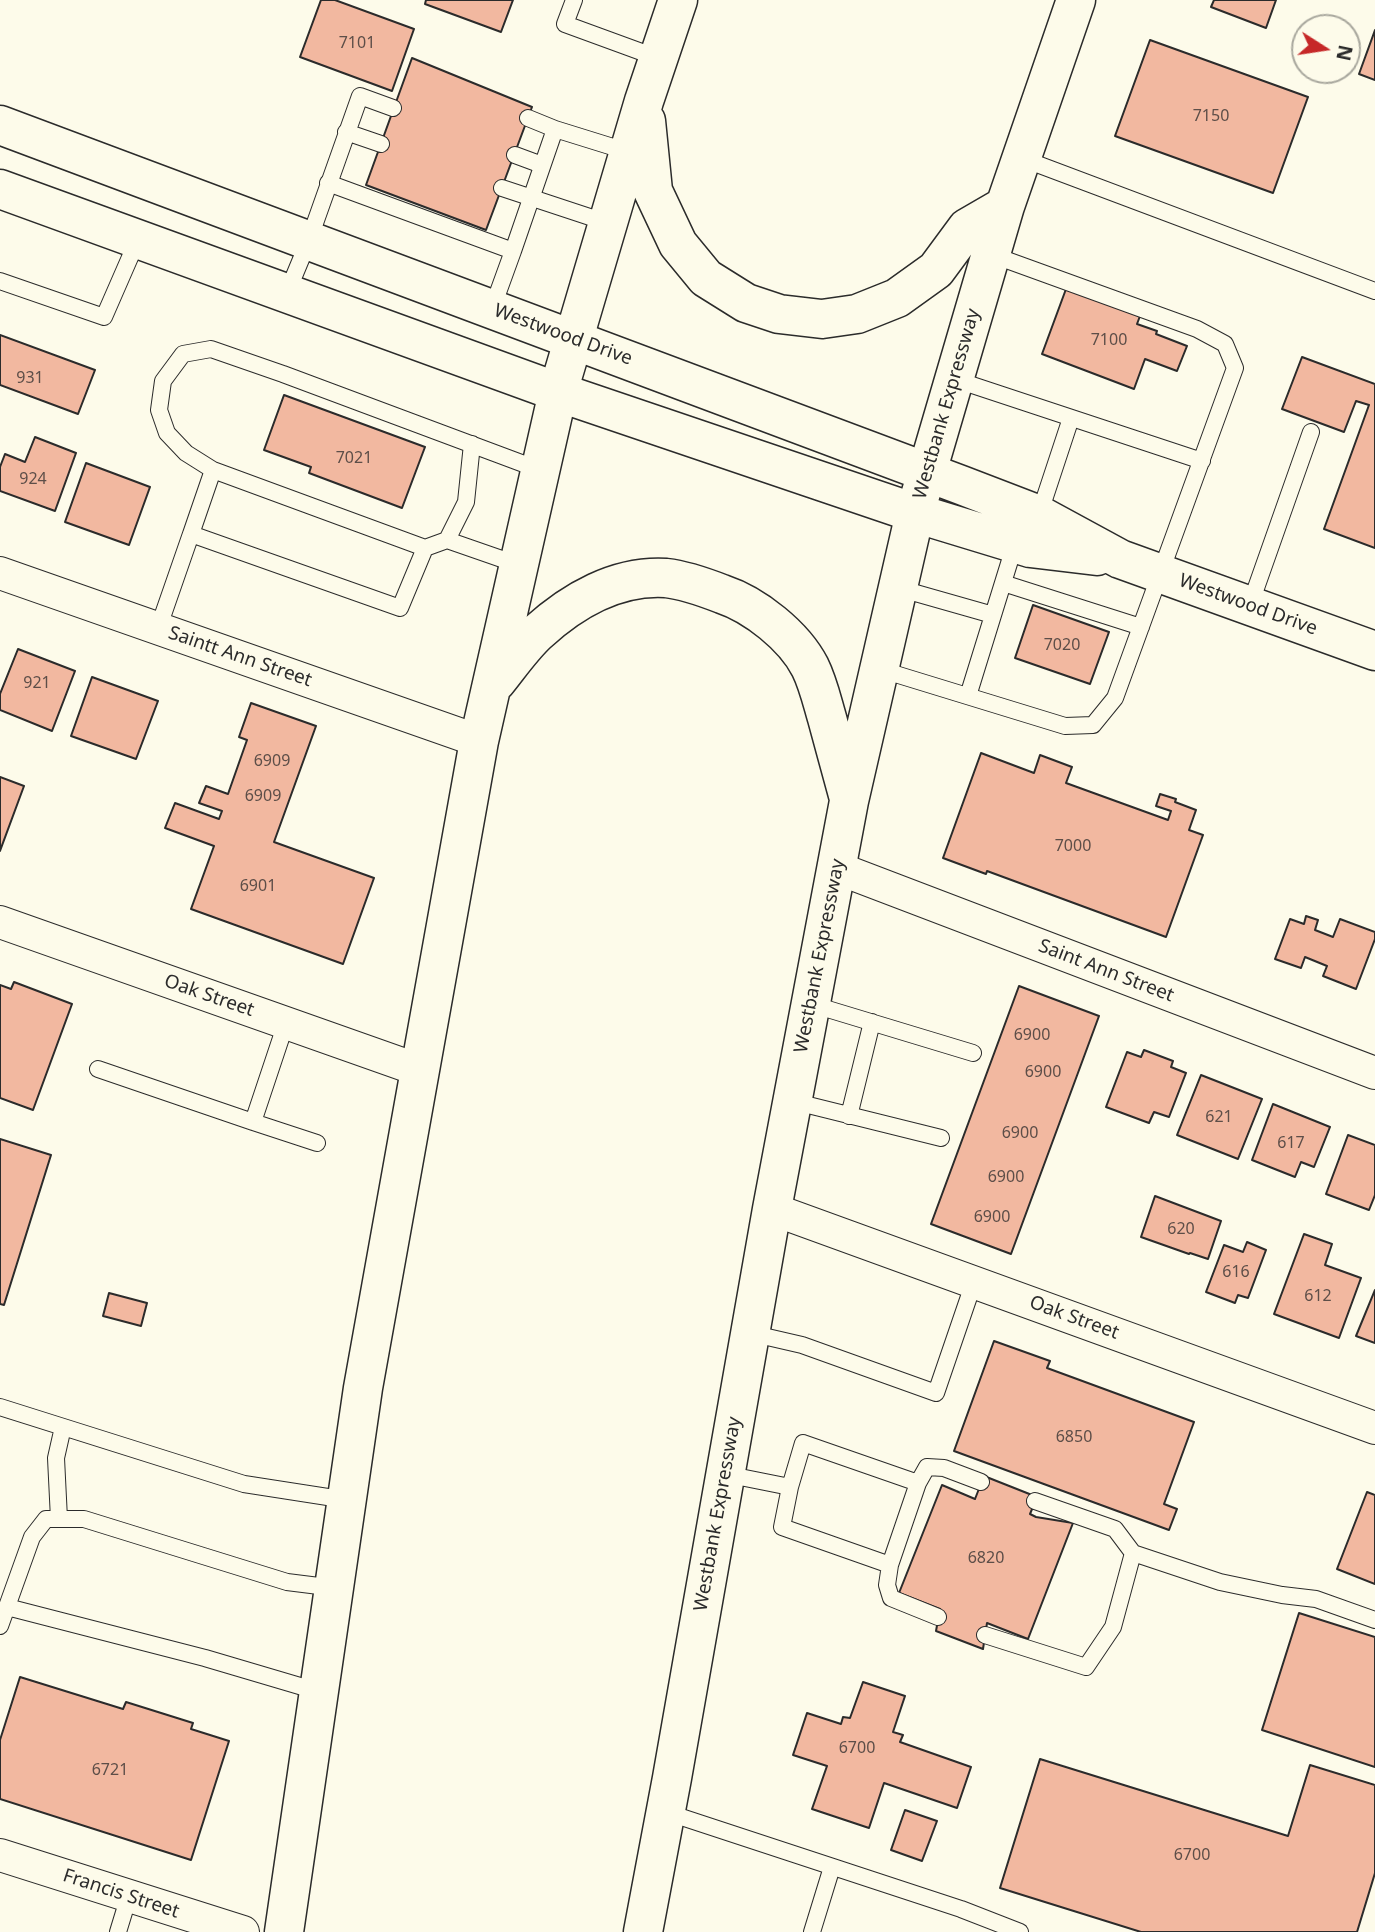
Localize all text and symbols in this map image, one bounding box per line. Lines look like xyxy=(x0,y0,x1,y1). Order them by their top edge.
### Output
north arrow xyxy=(1291,14,1361,84)
house number: 7101 xyxy=(339,33,375,53)
text: N xyxy=(1330,43,1359,63)
house number: 7150 xyxy=(1193,106,1229,126)
street label: Westwood Drive xyxy=(491,299,635,371)
street label: Westbank Expressway xyxy=(909,306,985,502)
house number: 7100 xyxy=(1091,330,1127,350)
house number: 931 xyxy=(16,368,44,388)
house number: 7021 xyxy=(336,448,372,468)
house number: 924 xyxy=(19,469,47,489)
street label: Westwood Drive xyxy=(1176,569,1320,641)
street label: Saintt Ann Street xyxy=(165,622,315,692)
house number: 7020 xyxy=(1044,635,1080,655)
house number: 921 xyxy=(23,673,51,693)
house number: 6909 xyxy=(254,751,290,771)
house number: 6909 xyxy=(245,786,281,806)
house number: 7000 xyxy=(1055,836,1091,856)
street label: Westbank Expressway xyxy=(790,857,850,1055)
house number: 6901 xyxy=(240,876,276,896)
street label: Saint Ann Street xyxy=(1035,935,1177,1007)
street label: Oak Street xyxy=(161,970,257,1022)
house number: 6900 xyxy=(1014,1025,1050,1045)
house number: 6900 xyxy=(1025,1062,1061,1082)
house number: 621 xyxy=(1205,1107,1233,1127)
house number: 6900 xyxy=(1002,1123,1038,1143)
house number: 617 xyxy=(1277,1133,1305,1153)
house number: 6900 xyxy=(988,1167,1024,1187)
house number: 6900 xyxy=(974,1207,1010,1227)
house number: 620 xyxy=(1167,1219,1195,1239)
house number: 616 xyxy=(1222,1262,1250,1282)
house number: 612 xyxy=(1304,1286,1332,1306)
street label: Oak Street xyxy=(1026,1291,1122,1345)
street label: Westbank Expressway xyxy=(690,1415,746,1613)
house number: 6850 xyxy=(1056,1427,1092,1447)
house number: 6820 xyxy=(968,1548,1004,1568)
house number: 6700 xyxy=(839,1738,875,1758)
house number: 6721 xyxy=(92,1760,128,1780)
house number: 6700 xyxy=(1174,1845,1210,1865)
street label: Francis Street xyxy=(60,1864,182,1924)

